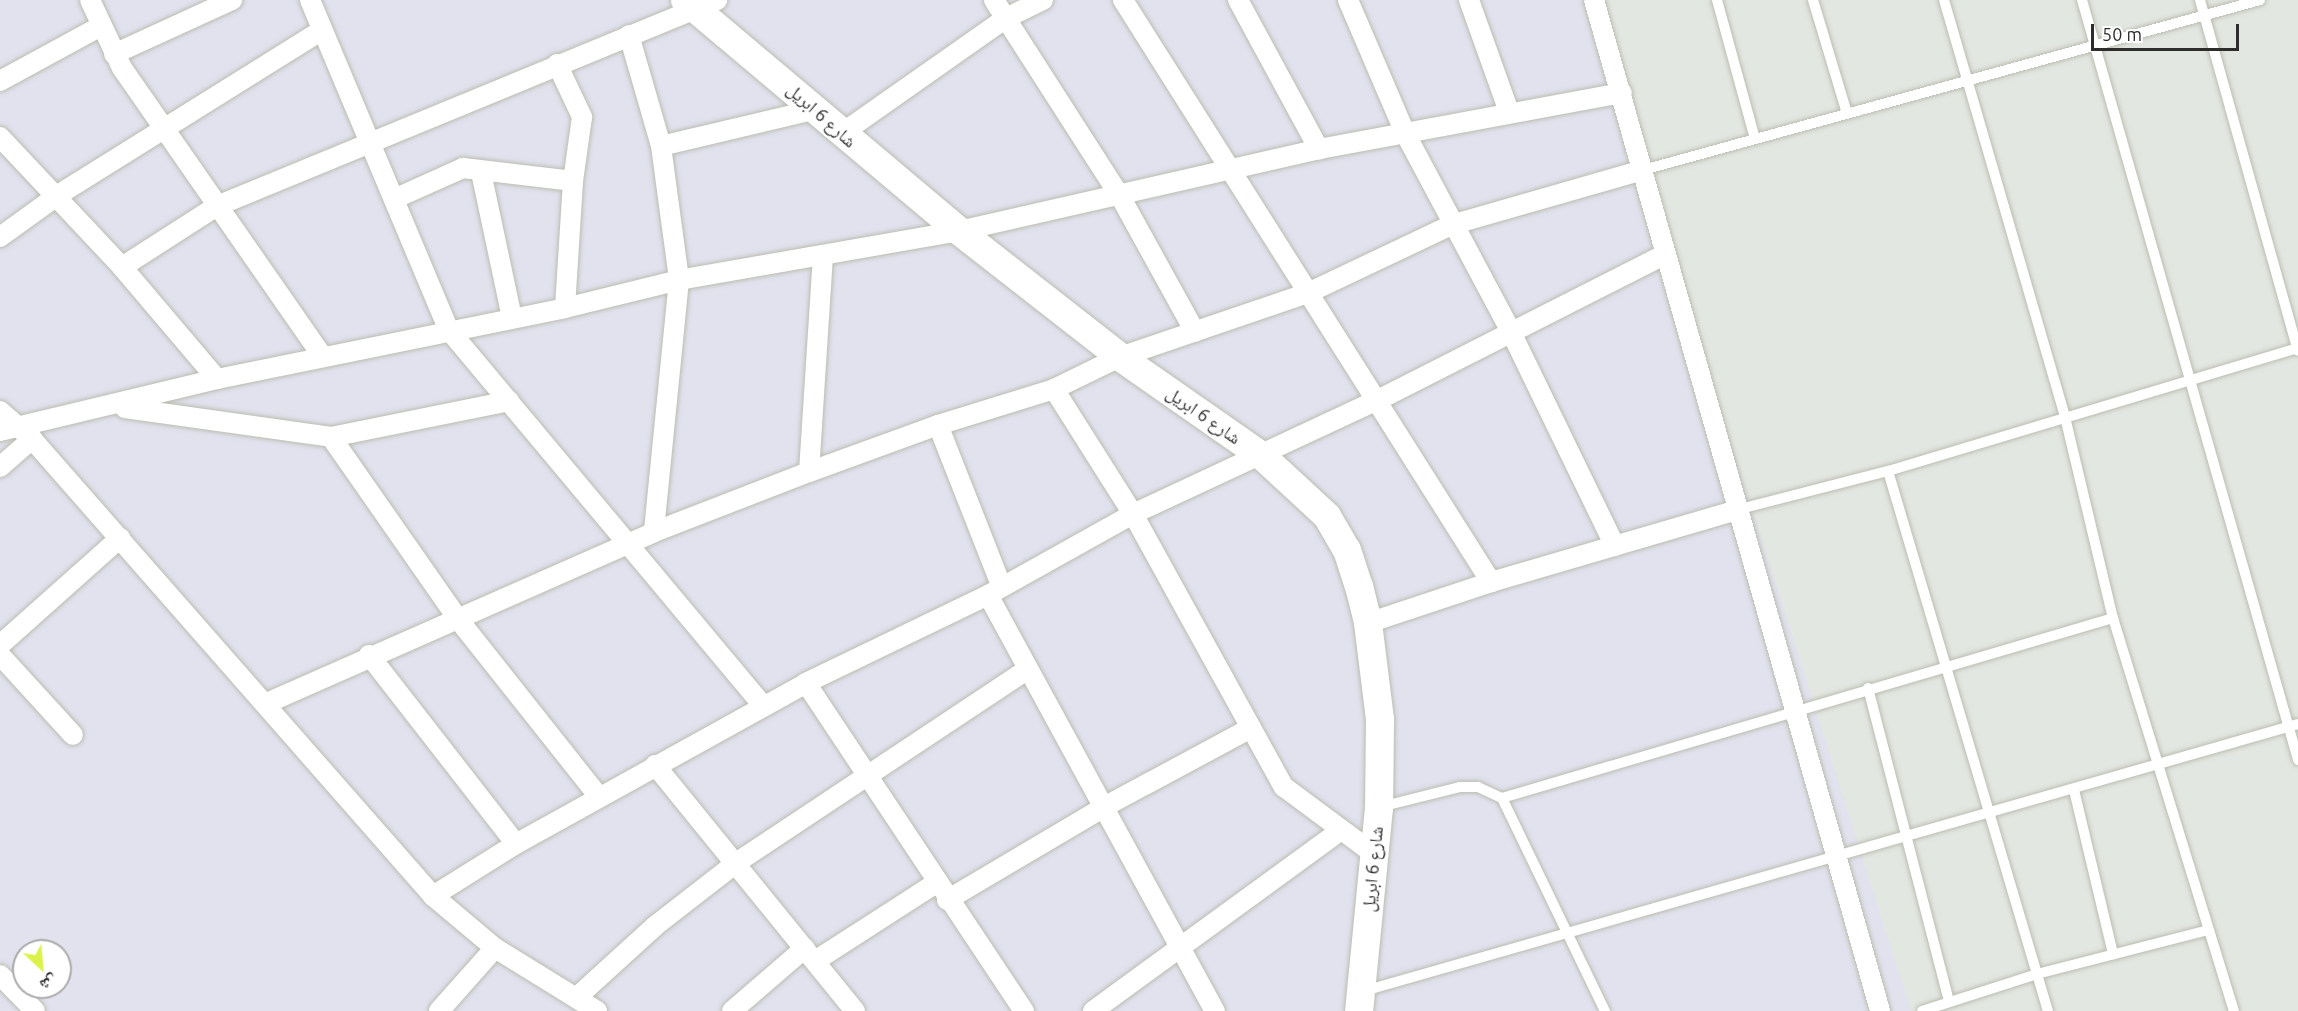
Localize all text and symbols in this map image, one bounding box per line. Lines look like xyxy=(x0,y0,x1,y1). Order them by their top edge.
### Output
scale bar xyxy=(2094,12,2242,50)
text: 50 m xyxy=(2102,24,2142,44)
street label: شارع 6 ابريل xyxy=(783,78,861,152)
street label: شارع 6 ابريل xyxy=(1163,382,1245,448)
street label: شارع 6 ابريل xyxy=(1357,825,1387,913)
north arrow xyxy=(12,939,72,999)
text: ش xyxy=(37,972,61,995)

